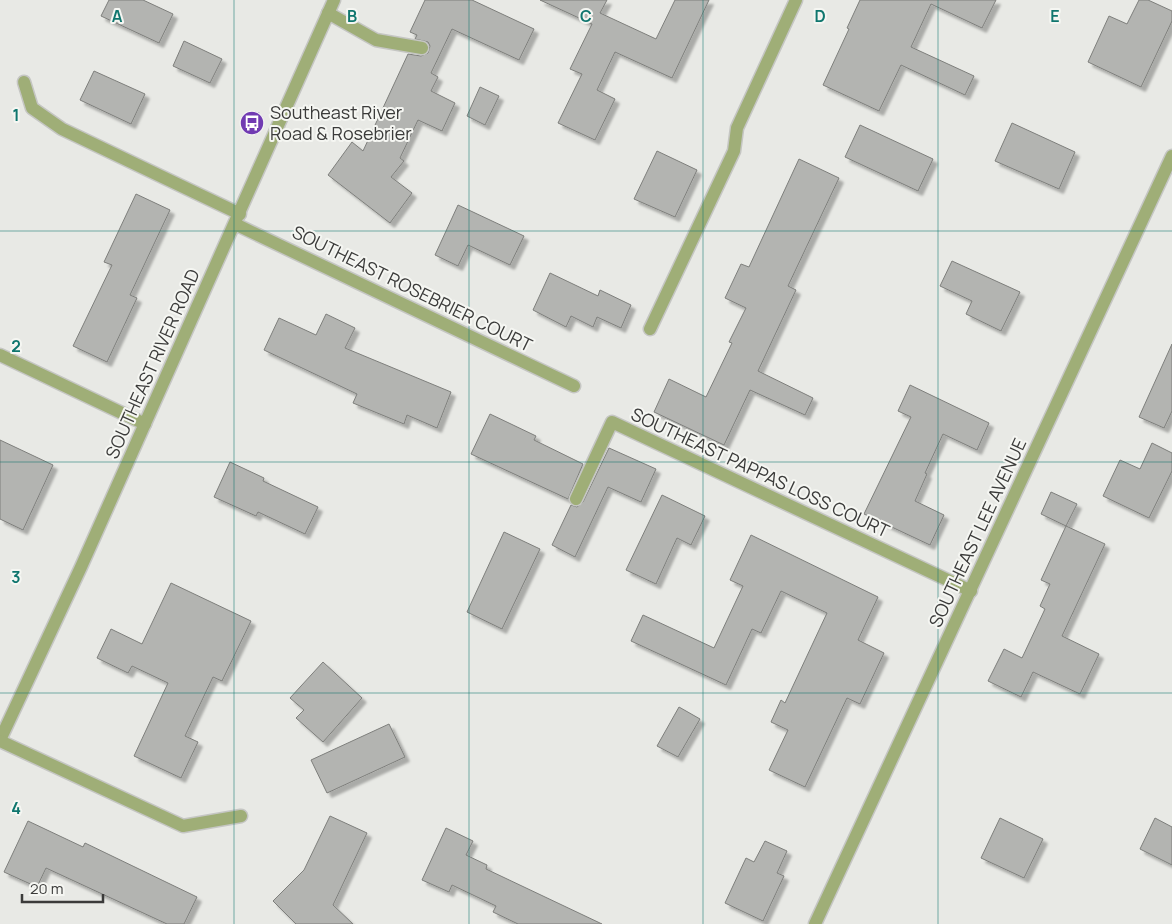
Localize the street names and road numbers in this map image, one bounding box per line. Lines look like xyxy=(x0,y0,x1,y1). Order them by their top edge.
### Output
street label: SOUTHEAST ROSEBRIER COURT xyxy=(288,219,537,357)
street label: SOUTHEAST RIVER ROAD xyxy=(99,265,205,462)
street label: SOUTHEAST PAPPAS LOSS COURT xyxy=(627,402,894,543)
street label: SOUTHEAST LEE AVENUE xyxy=(923,434,1031,631)

